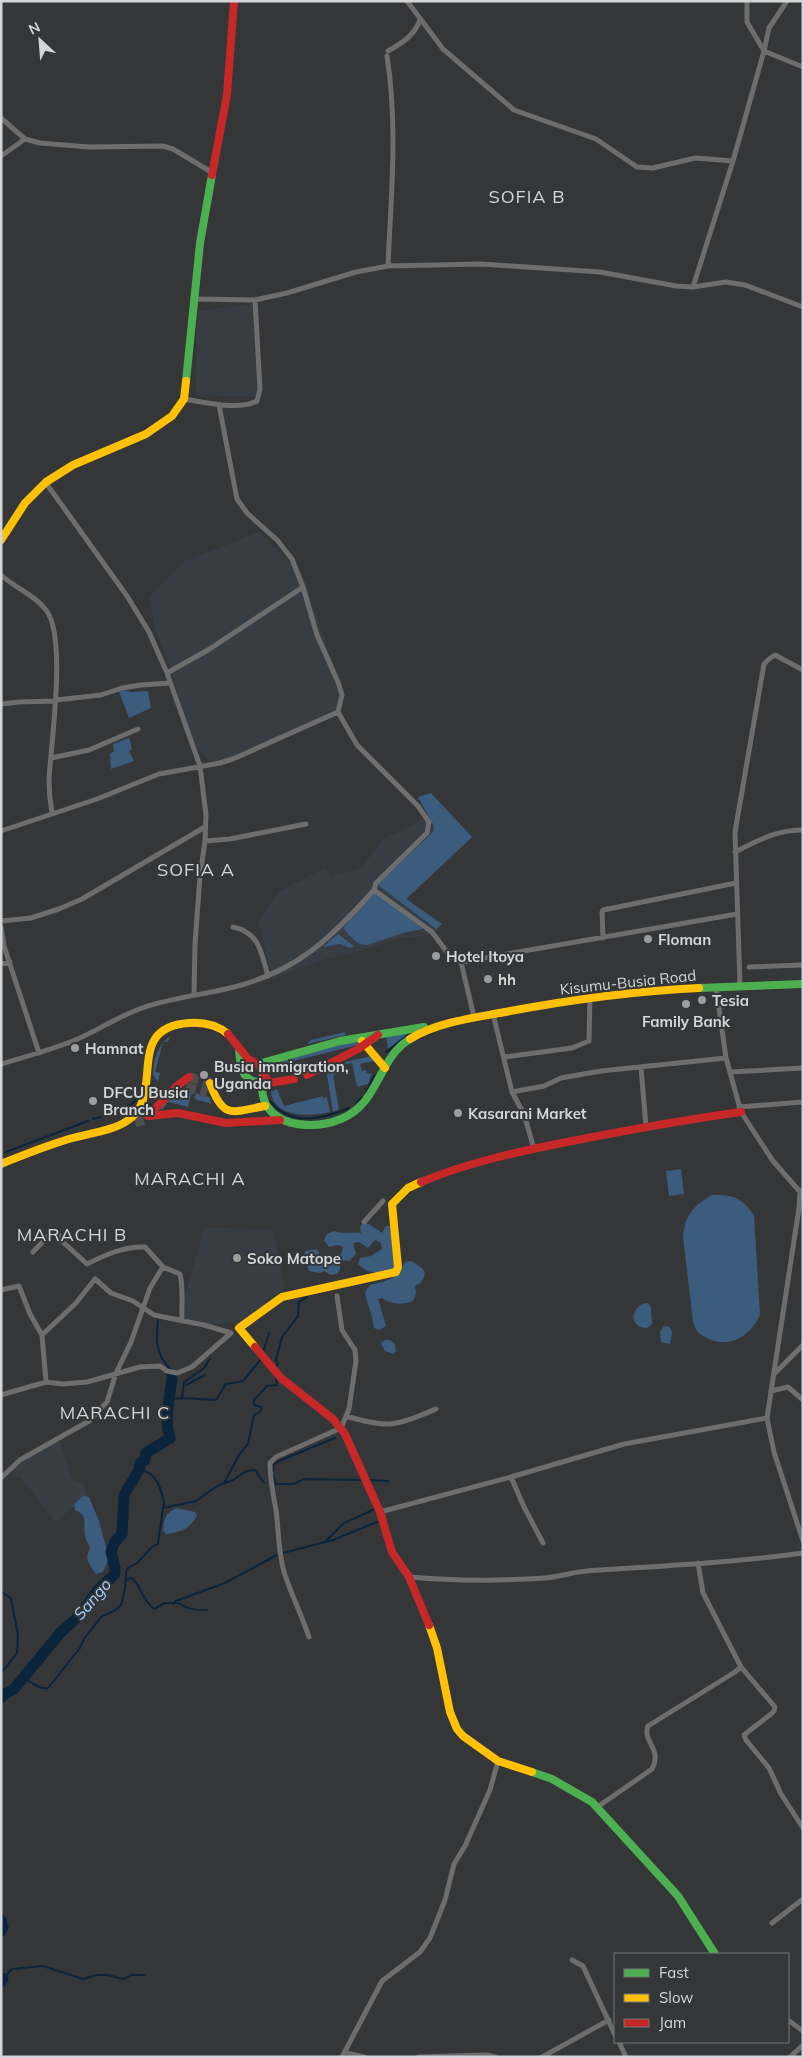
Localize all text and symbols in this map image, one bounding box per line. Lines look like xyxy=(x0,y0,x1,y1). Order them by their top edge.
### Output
north arrow xyxy=(15,15,65,65)
text: N xyxy=(26,18,43,39)
district label: SOFIA B xyxy=(488,185,566,208)
district label: SOFIA A xyxy=(157,858,235,881)
place label: Floman xyxy=(658,930,711,949)
marker: Floman xyxy=(642,933,654,945)
place label: Hotel Itoya xyxy=(446,947,524,966)
marker: Hotel Itoya xyxy=(430,950,442,962)
street label: Kisumu-Busia Road xyxy=(559,965,697,999)
place label: hh xyxy=(498,970,516,989)
marker: hh xyxy=(482,973,494,985)
place label: Tesia xyxy=(712,991,749,1010)
marker: Tesia xyxy=(696,994,708,1006)
marker: Family Bank xyxy=(680,998,692,1010)
place label: Family Bank xyxy=(642,1012,731,1031)
place label: Hamnat xyxy=(85,1039,144,1058)
marker: Hamnat xyxy=(69,1042,81,1054)
place label: Busia immigration, Uganda xyxy=(214,1057,349,1093)
marker: Busia immigration, Uganda xyxy=(198,1069,210,1081)
place label: DFCU Busia Branch xyxy=(103,1083,188,1119)
marker: DFCU Busia Branch xyxy=(87,1095,99,1107)
place label: Kasarani Market xyxy=(468,1104,587,1123)
marker: Kasarani Market xyxy=(452,1107,464,1119)
district label: MARACHI A xyxy=(134,1167,246,1190)
district label: MARACHI B xyxy=(17,1223,127,1246)
place label: Soko Matope xyxy=(247,1249,341,1268)
marker: Soko Matope xyxy=(231,1252,243,1264)
district label: MARACHI C xyxy=(60,1401,170,1424)
water label: Sango xyxy=(69,1574,115,1624)
legend xyxy=(614,1953,789,2043)
text: Fast xyxy=(659,1963,689,1982)
text: Slow xyxy=(659,1988,693,2007)
text: Jam xyxy=(659,2013,686,2032)

